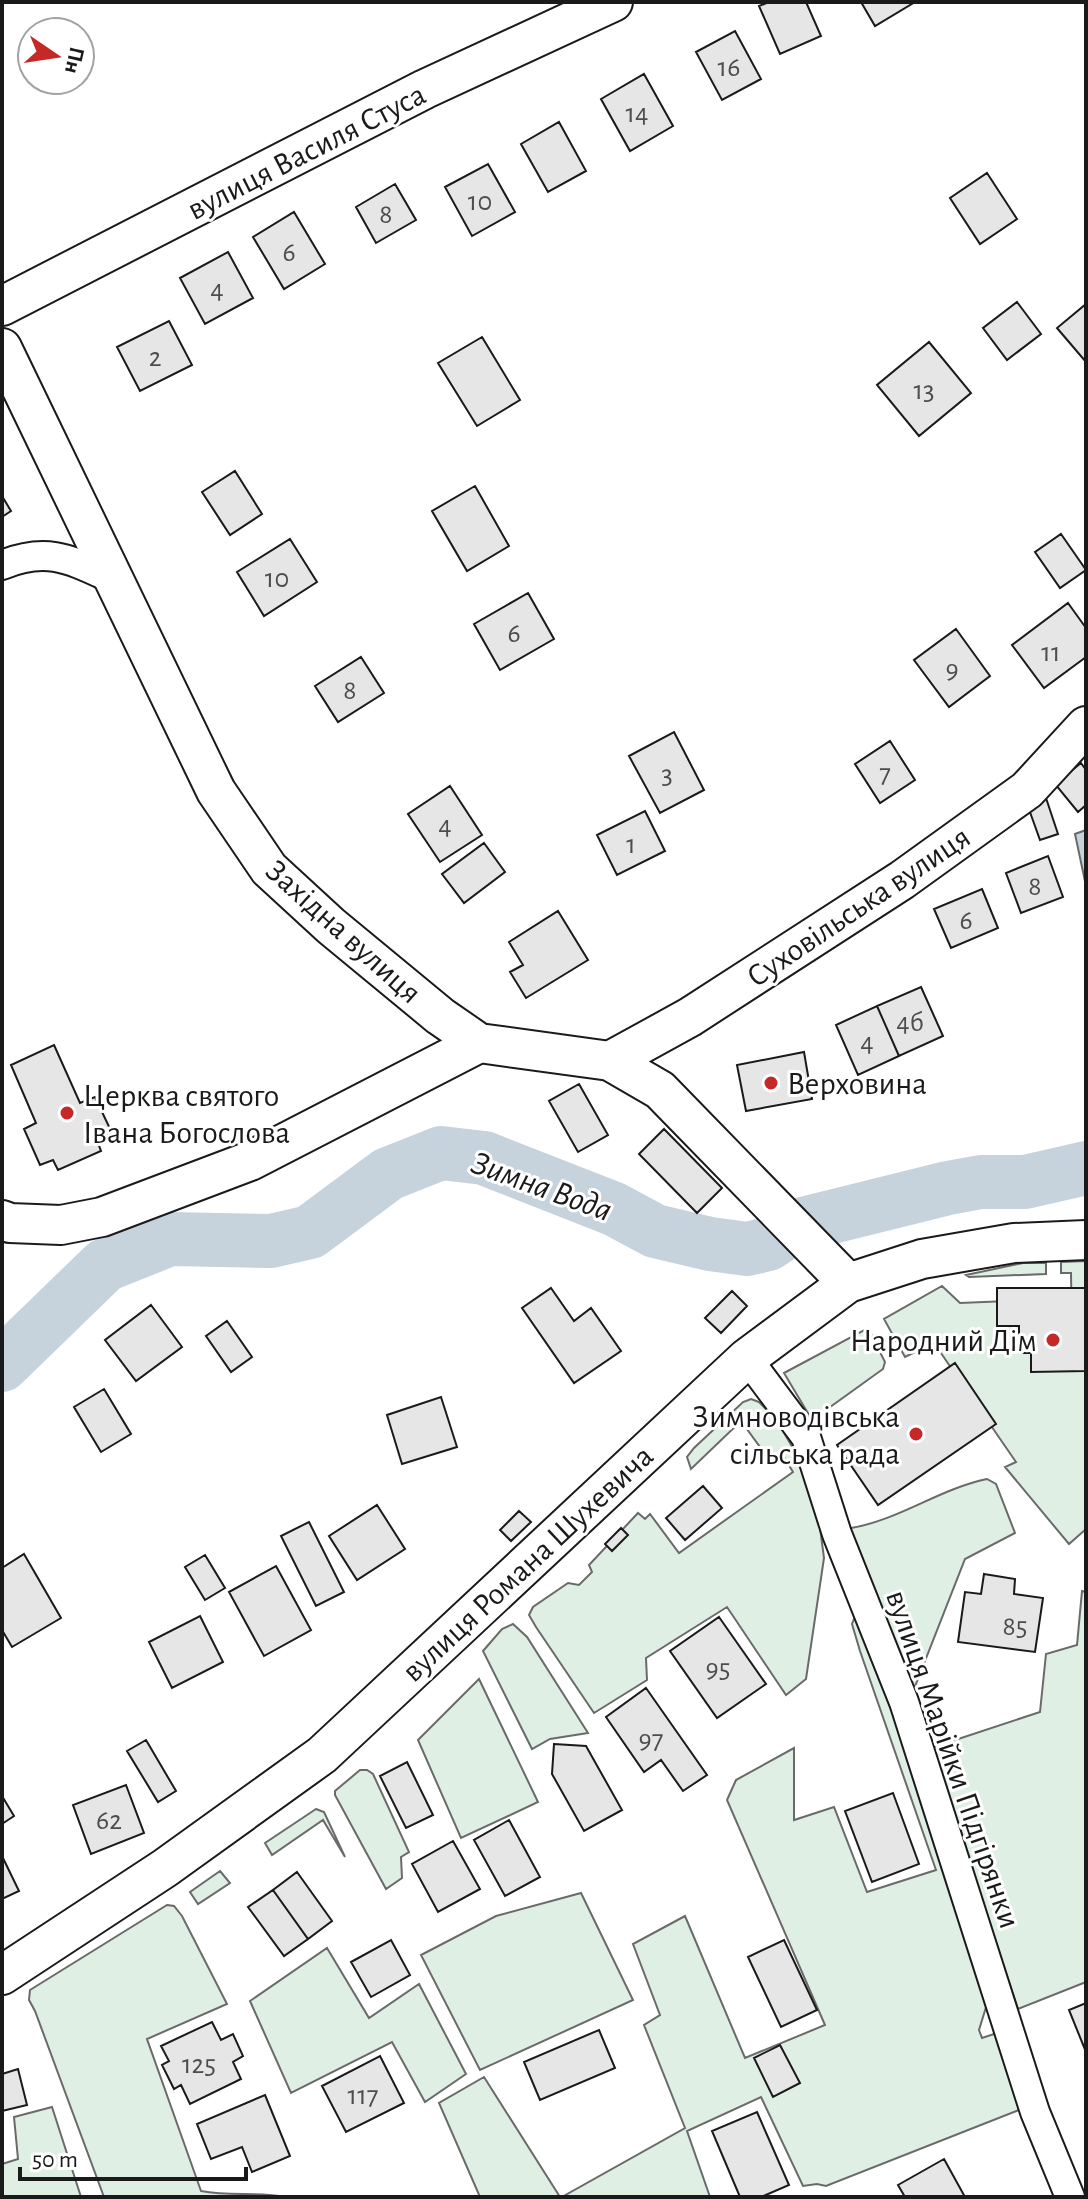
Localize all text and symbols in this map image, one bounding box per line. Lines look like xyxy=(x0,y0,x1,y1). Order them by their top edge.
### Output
north arrow xyxy=(16,16,96,96)
text: Пн xyxy=(61,45,88,76)
house number: 16 xyxy=(718,54,740,82)
street label: вулиця Василя Стуса xyxy=(182,78,431,226)
house number: 14 xyxy=(625,100,649,128)
house number: 10 xyxy=(468,188,492,216)
house number: 8 xyxy=(379,201,393,229)
house number: 6 xyxy=(282,239,296,267)
house number: 4 xyxy=(210,276,224,304)
house number: 2 xyxy=(149,344,161,372)
house number: 13 xyxy=(913,377,935,405)
house number: 10 xyxy=(265,565,289,593)
house number: 6 xyxy=(507,620,521,648)
house number: 11 xyxy=(1041,639,1061,667)
house number: 9 xyxy=(945,656,959,684)
house number: 8 xyxy=(343,677,357,705)
house number: 7 xyxy=(879,760,891,788)
house number: 3 xyxy=(661,761,673,789)
house number: 4 xyxy=(438,812,452,840)
street label: Суховільська вулиця xyxy=(741,820,976,993)
house number: 1 xyxy=(626,831,636,859)
street label: Західна вулиця xyxy=(260,854,427,1009)
house number: 8 xyxy=(1028,873,1042,901)
house number: 6 xyxy=(959,907,973,935)
house number: 4б xyxy=(896,1009,924,1037)
house number: 4 xyxy=(860,1029,874,1057)
place label: Верховина xyxy=(787,1068,927,1100)
marker: Верховина xyxy=(762,1074,780,1092)
place label: Церква святого Івана Богослова xyxy=(83,1080,290,1149)
marker: Церква святого Івана Богослова xyxy=(58,1104,76,1122)
water label: Зимна Вода xyxy=(467,1146,616,1228)
place label: Народний Дім xyxy=(850,1325,1037,1357)
marker: Народний Дім xyxy=(1044,1331,1062,1349)
place label: Зимноводівська сільська рада xyxy=(693,1401,900,1470)
marker: Зимноводівська сільська рада xyxy=(907,1425,925,1443)
street label: вулиця Романа Шухевича xyxy=(396,1439,659,1688)
street label: вулиця Марійки Підгірянки xyxy=(880,1586,1026,1933)
house number: 85 xyxy=(1003,1613,1027,1641)
house number: 95 xyxy=(706,1655,730,1683)
house number: 97 xyxy=(639,1726,663,1754)
house number: 62 xyxy=(96,1807,122,1835)
house number: 125 xyxy=(182,2051,216,2079)
house number: 117 xyxy=(348,2082,378,2110)
scale bar xyxy=(20,2131,246,2181)
text: 50 m xyxy=(32,2148,78,2172)

